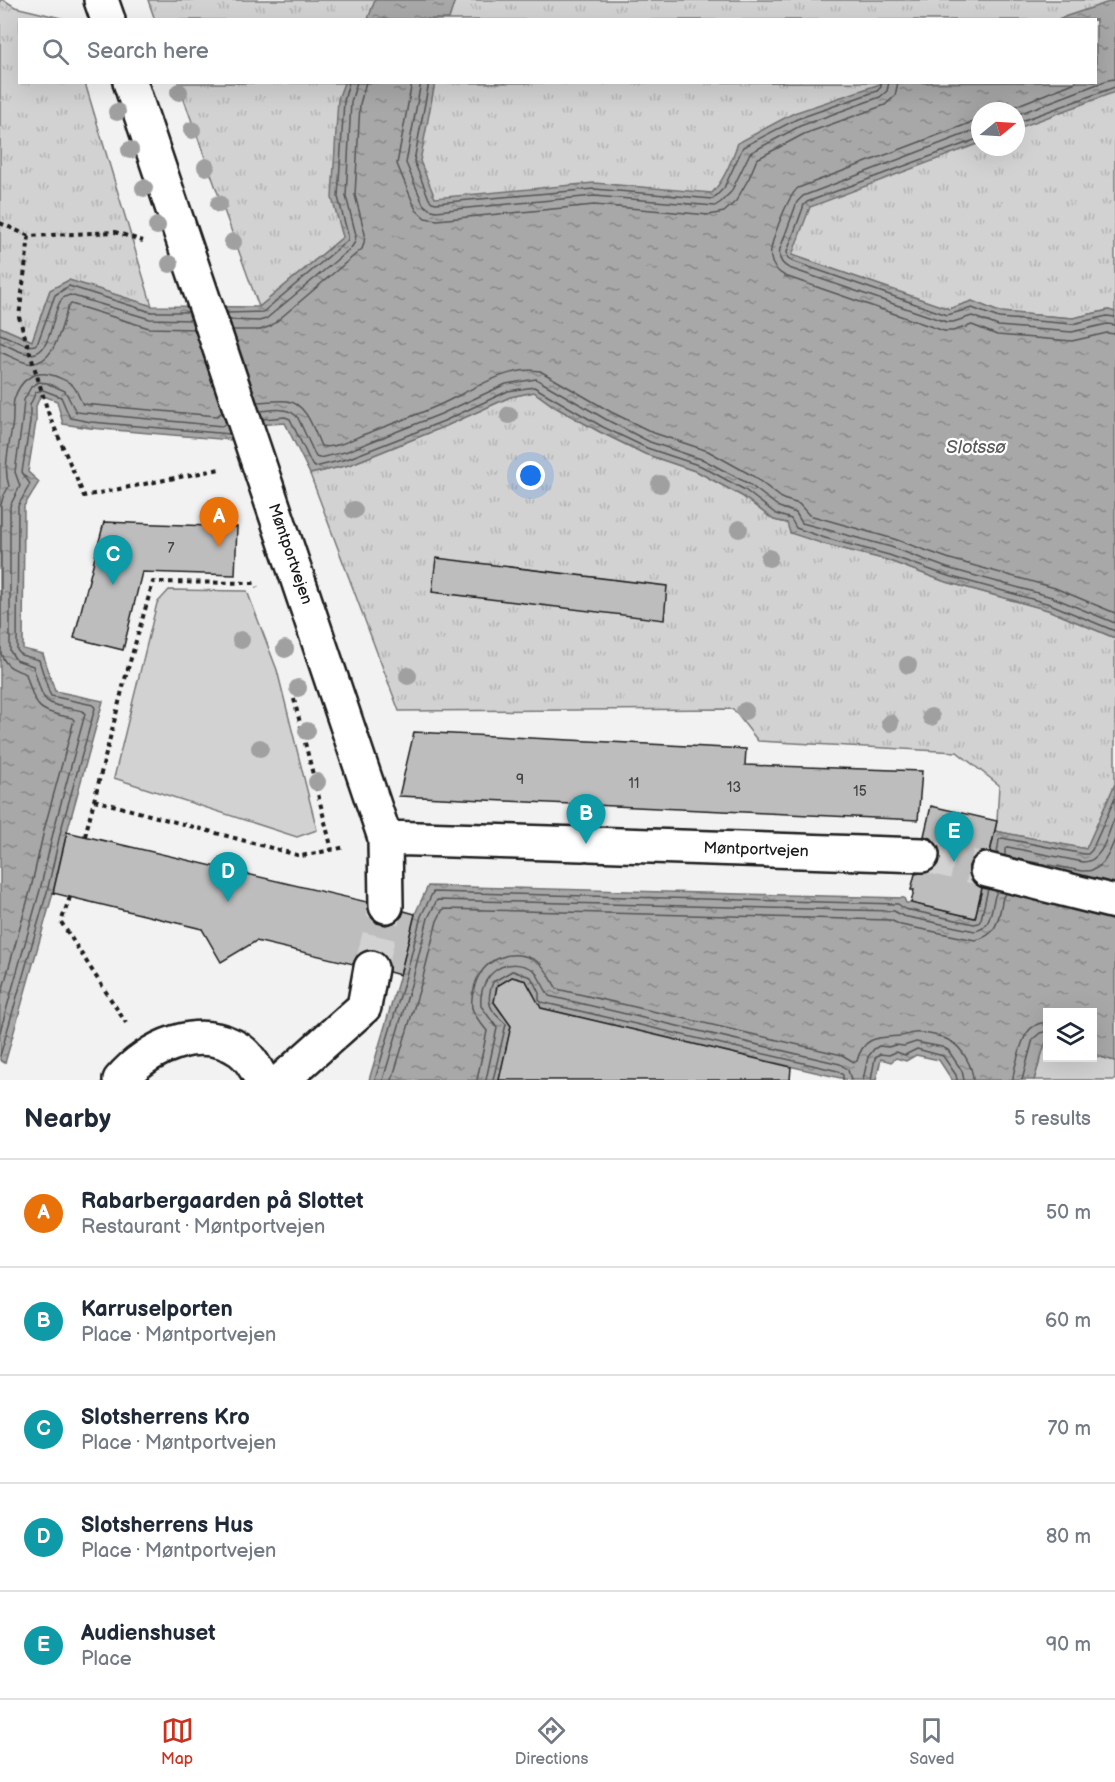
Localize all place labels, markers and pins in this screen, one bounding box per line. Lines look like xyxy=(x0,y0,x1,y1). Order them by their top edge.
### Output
pin: A xyxy=(200,498,238,547)
pin: C xyxy=(94,536,132,585)
pin: B xyxy=(566,794,606,844)
pin: E xyxy=(934,812,974,862)
pin: D xyxy=(208,852,248,902)

